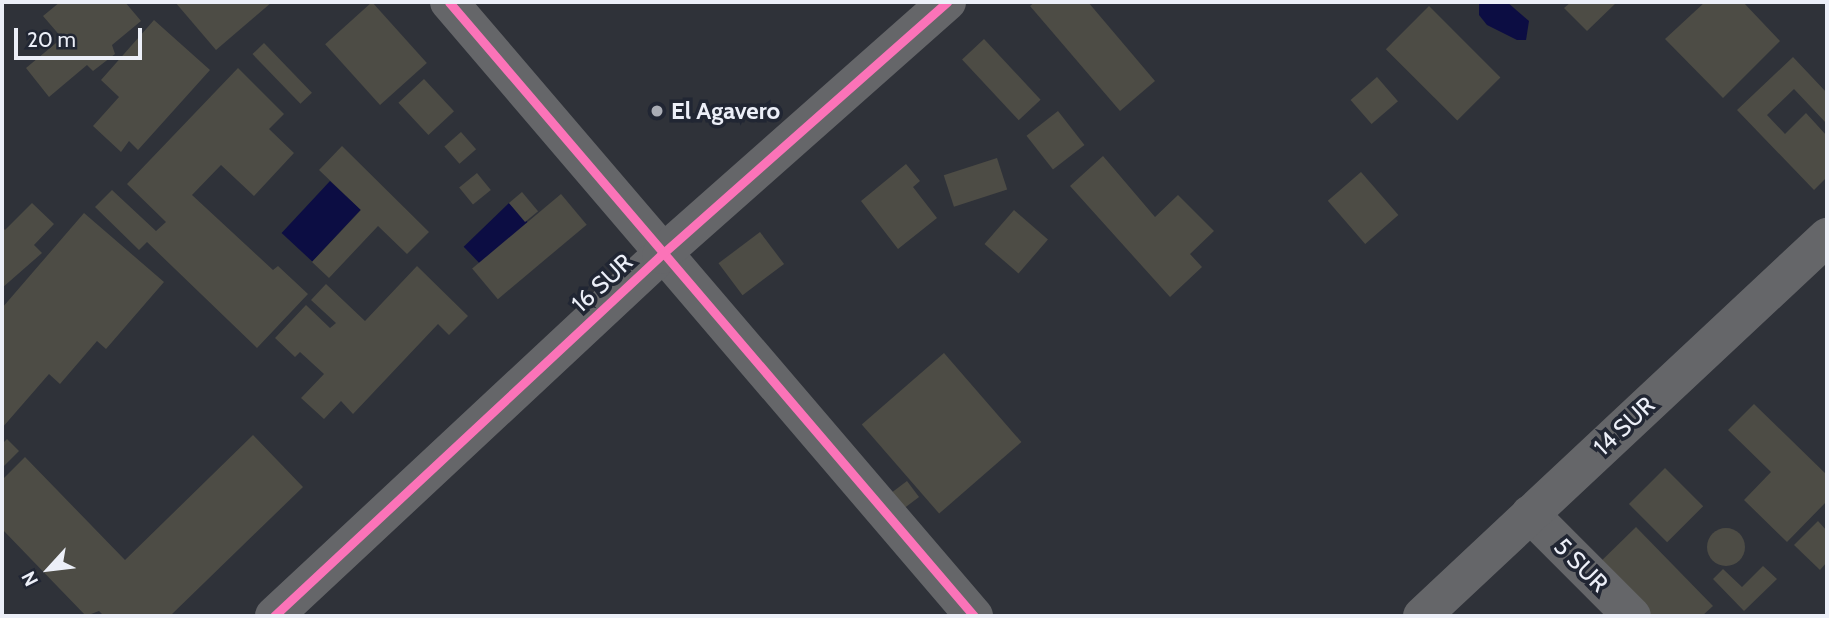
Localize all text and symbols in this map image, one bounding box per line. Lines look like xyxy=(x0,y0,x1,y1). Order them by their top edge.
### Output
scale bar xyxy=(18,14,145,58)
text: 20 m xyxy=(27,27,76,52)
place label: El Agavero xyxy=(671,97,780,125)
marker: El Agavero xyxy=(649,103,665,119)
street label: 16 SUR xyxy=(566,248,638,318)
street label: 14 SUR xyxy=(1587,391,1661,461)
street label: 5 SUR xyxy=(1548,532,1614,598)
north arrow xyxy=(14,534,84,604)
text: N xyxy=(17,568,43,590)

